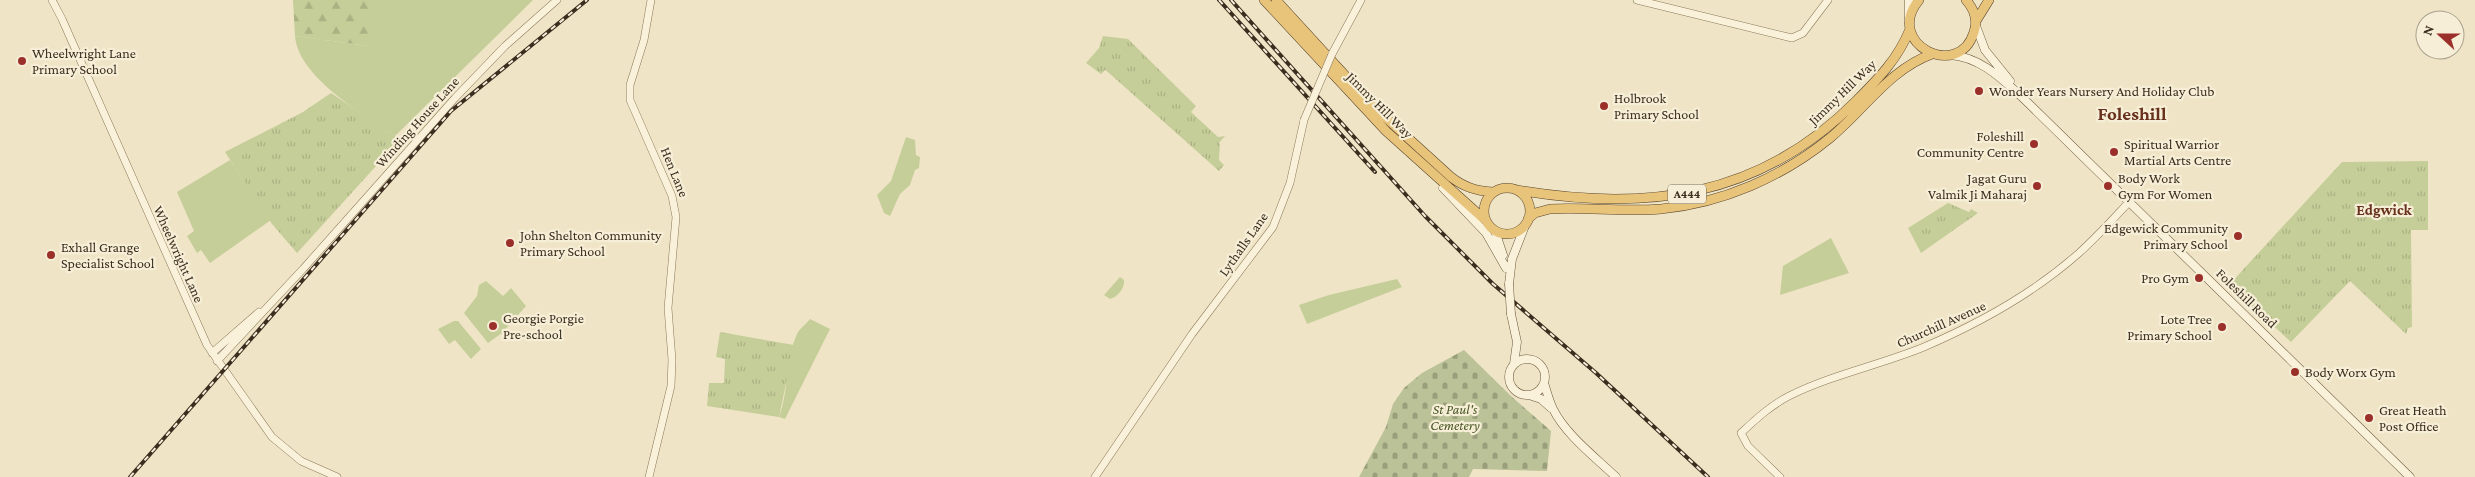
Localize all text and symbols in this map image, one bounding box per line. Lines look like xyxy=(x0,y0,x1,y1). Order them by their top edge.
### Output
north arrow xyxy=(2415,10,2465,60)
text: N xyxy=(2419,23,2437,38)
place label: Wheelwright Lane Primary School xyxy=(32,45,136,77)
marker: Wheelwright Lane Primary School xyxy=(16,55,28,67)
street label: Jimmy Hill Way xyxy=(1804,56,1879,129)
street label: Jimmy Hill Way xyxy=(1342,67,1417,142)
street label: Winding House Lane xyxy=(372,73,462,171)
place label: Wonder Years Nursery And Holiday Club xyxy=(1989,83,2215,99)
marker: Wonder Years Nursery And Holiday Club xyxy=(1973,85,1985,97)
place label: Holbrook Primary School xyxy=(1614,90,1699,122)
marker: Holbrook Primary School xyxy=(1598,100,1610,112)
district label: Foleshill xyxy=(2098,103,2167,124)
place label: Foleshill Community Centre xyxy=(1917,128,2024,160)
place label: Spiritual Warrior Martial Arts Centre xyxy=(2124,136,2231,168)
marker: Foleshill Community Centre xyxy=(2028,138,2040,150)
street label: Hen Lane xyxy=(658,145,692,199)
marker: Spiritual Warrior Martial Arts Centre xyxy=(2108,146,2120,158)
place label: Jagat Guru Valmik Ji Maharaj xyxy=(1928,170,2028,203)
place label: Body Work Gym For Women xyxy=(2118,170,2213,202)
marker: Jagat Guru Valmik Ji Maharaj xyxy=(2031,180,2043,192)
marker: Body Work Gym For Women xyxy=(2102,180,2114,192)
road number: A444 xyxy=(1668,184,1706,203)
district label: Edgwick xyxy=(2356,202,2413,218)
street label: Wheelwright Lane xyxy=(151,203,207,305)
street label: Lythalls Lane xyxy=(1215,209,1271,279)
place label: Edgewick Community Primary School xyxy=(2104,220,2229,252)
place label: John Shelton Community Primary School xyxy=(518,227,662,259)
marker: Edgewick Community Primary School xyxy=(2232,230,2244,242)
marker: John Shelton Community Primary School xyxy=(504,237,516,249)
place label: Exhall Grange Specialist School xyxy=(61,239,155,271)
marker: Exhall Grange Specialist School xyxy=(45,249,57,261)
street label: Foleshill Road xyxy=(2213,265,2281,331)
place label: Pro Gym xyxy=(2141,270,2189,286)
marker: Pro Gym xyxy=(2193,272,2205,284)
street label: Churchill Avenue xyxy=(1894,297,1988,351)
place label: Georgie Porgie Pre-school xyxy=(503,310,584,342)
place label: Lote Tree Primary School xyxy=(2127,311,2212,343)
marker: Georgie Porgie Pre-school xyxy=(487,320,499,332)
marker: Lote Tree Primary School xyxy=(2216,321,2228,333)
place label: Body Worx Gym xyxy=(2305,364,2396,380)
marker: Body Worx Gym xyxy=(2289,366,2301,378)
park label: St Paul's Cemetery xyxy=(1430,401,1480,433)
place label: Great Heath Post Office xyxy=(2379,402,2447,434)
marker: Great Heath Post Office xyxy=(2363,412,2375,424)

